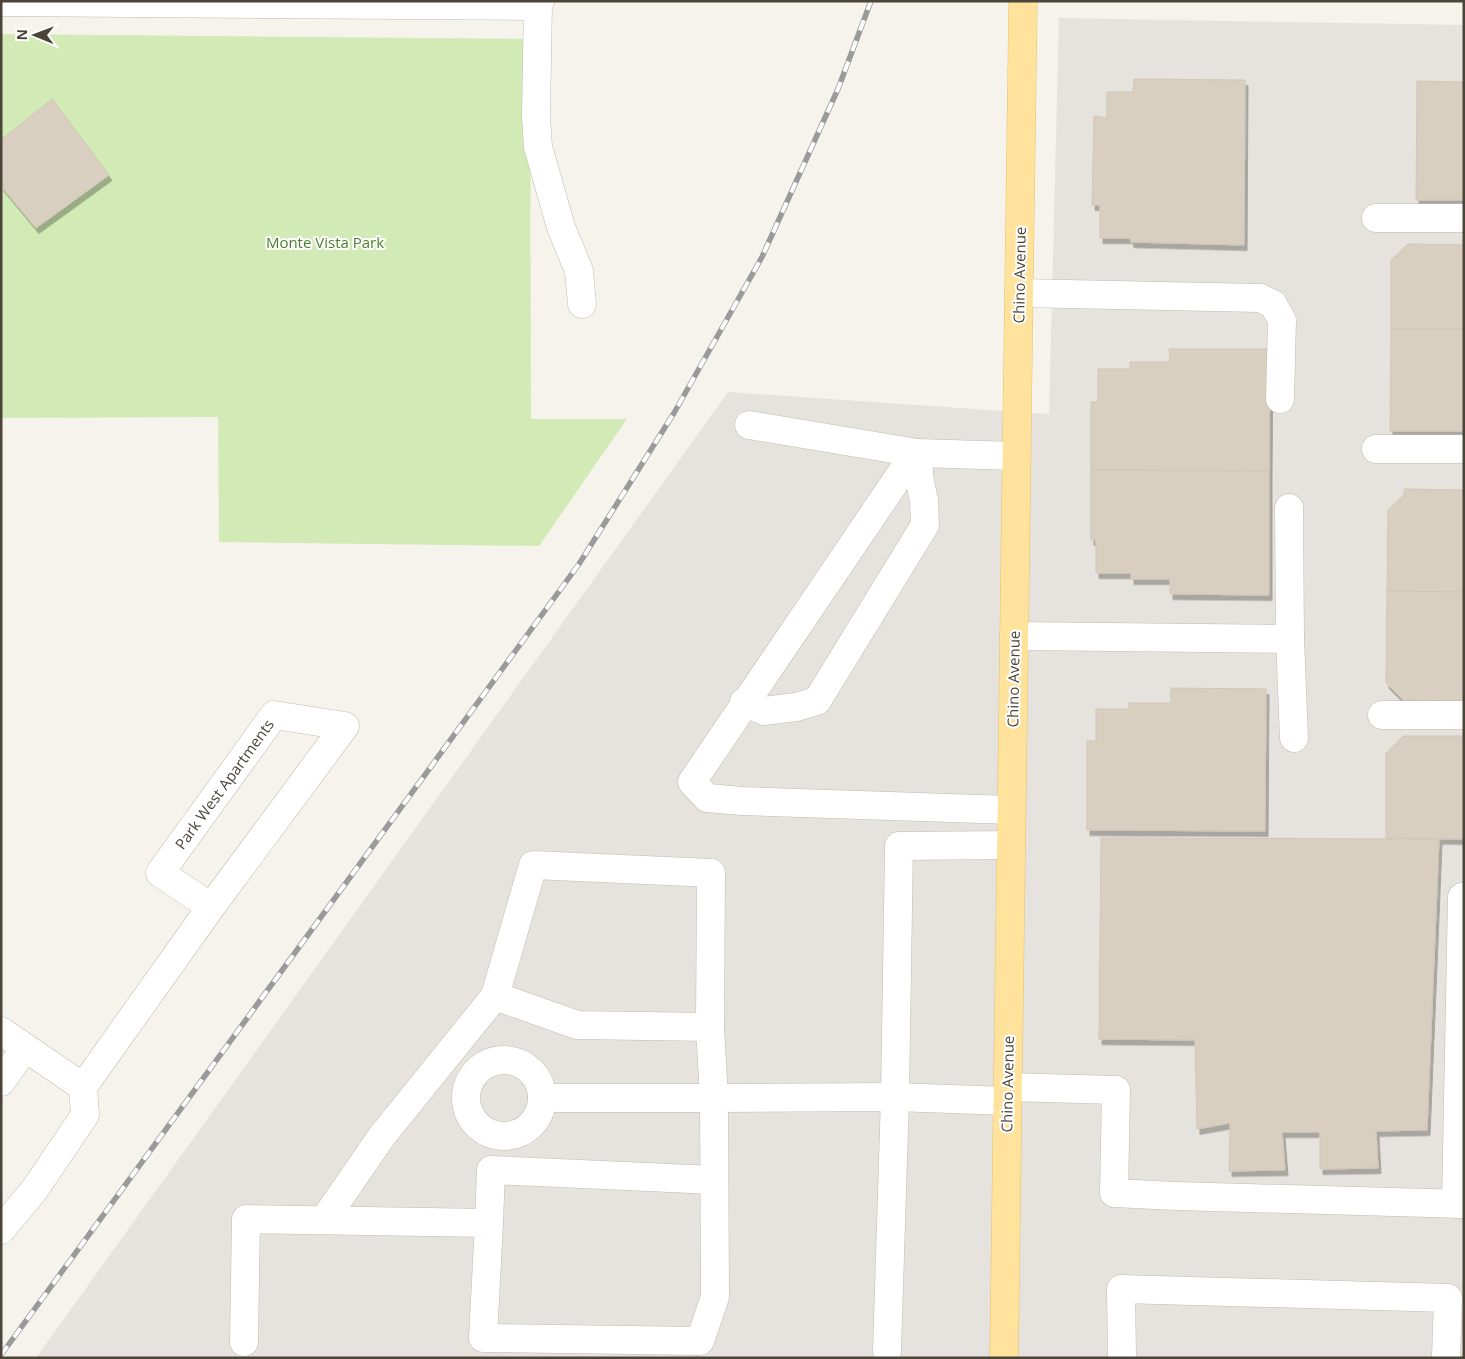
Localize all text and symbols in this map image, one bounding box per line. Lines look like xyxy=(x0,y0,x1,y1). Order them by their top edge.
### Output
north arrow xyxy=(10,10,60,60)
text: N xyxy=(12,29,31,41)
street label: Chino Avenue xyxy=(1008,226,1030,324)
park label: Monte Vista Park xyxy=(266,232,384,252)
street label: Chino Avenue xyxy=(1002,630,1024,728)
street label: Park West Apartments xyxy=(170,715,278,853)
street label: Chino Avenue xyxy=(996,1035,1018,1133)

